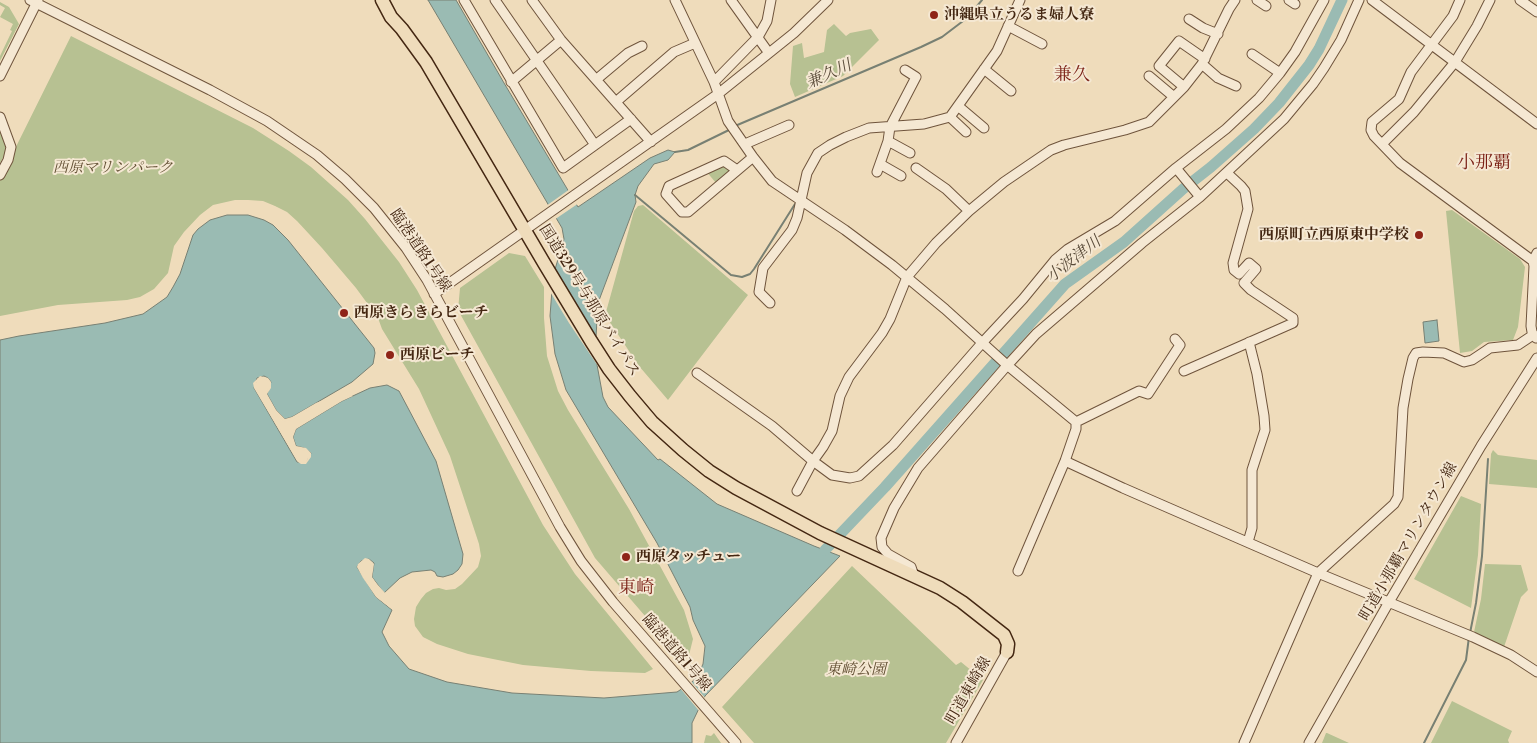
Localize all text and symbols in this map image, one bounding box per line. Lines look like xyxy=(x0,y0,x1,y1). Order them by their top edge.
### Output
place label: 沖縄県立うるま婦人寮 xyxy=(944,6,1094,24)
marker: 沖縄県立うるま婦人寮 xyxy=(928,9,940,21)
water label: 兼久川 xyxy=(803,56,855,94)
district label: 兼久 xyxy=(1054,65,1090,87)
district label: 小那覇 xyxy=(1457,153,1511,175)
park label: 西原マリンパーク xyxy=(53,159,173,177)
street label: 臨港道路1号線 xyxy=(386,206,454,296)
street label: 国道329号与那原バイパス xyxy=(535,222,643,380)
place label: 西原町立西原東中学校 xyxy=(1259,226,1409,244)
marker: 西原町立西原東中学校 xyxy=(1413,229,1425,241)
water label: 小波津川 xyxy=(1043,233,1105,287)
place label: 西原きらきらビーチ xyxy=(354,304,488,322)
marker: 西原きらきらビーチ xyxy=(338,307,350,319)
place label: 西原ビーチ xyxy=(400,346,474,364)
marker: 西原ビーチ xyxy=(384,349,396,361)
street label: 町道小那覇マリンタウン線 xyxy=(1356,460,1462,624)
place label: 西原タッチュー xyxy=(636,548,741,566)
marker: 西原タッチュー xyxy=(620,551,632,563)
district label: 東崎 xyxy=(618,578,654,600)
street label: 臨港道路1号線 xyxy=(638,611,714,695)
street label: 町道東崎線 xyxy=(942,654,996,728)
park label: 東崎公園 xyxy=(826,661,886,679)

